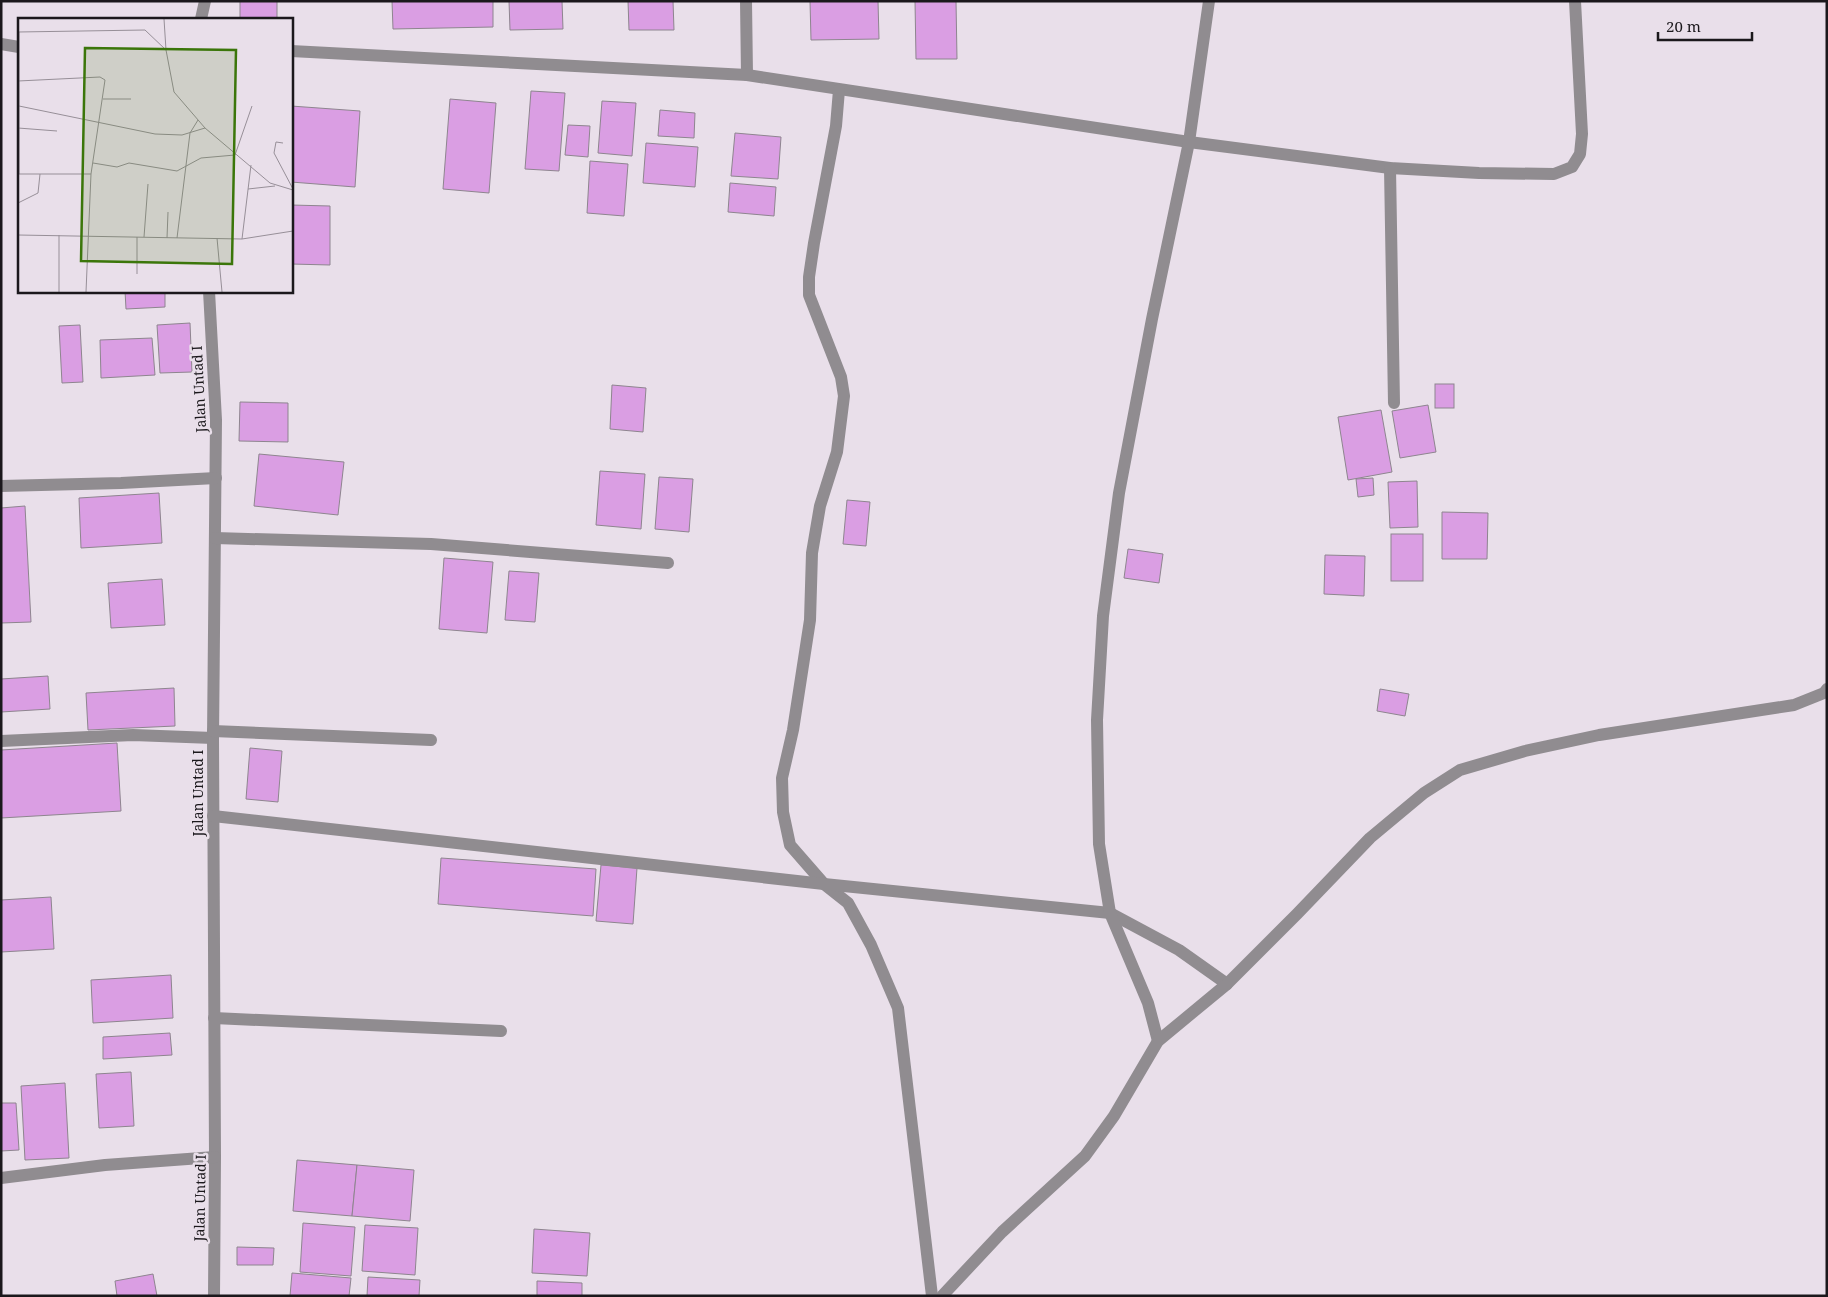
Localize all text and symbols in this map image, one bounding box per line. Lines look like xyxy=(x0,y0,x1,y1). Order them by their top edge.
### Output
scale bar xyxy=(1658,10,1752,42)
text: 20 m xyxy=(1666,16,1701,36)
inset map xyxy=(18,18,292,292)
street label: Jalan Untad I xyxy=(187,345,210,434)
street label: Jalan Untad I xyxy=(188,749,207,838)
street label: Jalan Untad I xyxy=(189,1154,210,1243)

